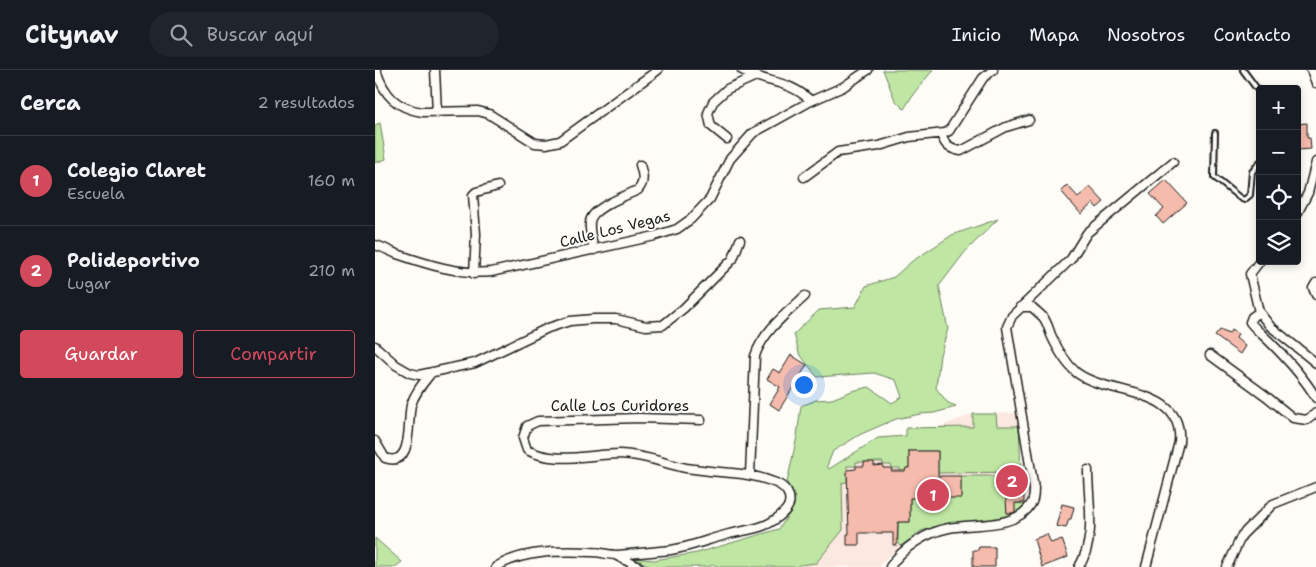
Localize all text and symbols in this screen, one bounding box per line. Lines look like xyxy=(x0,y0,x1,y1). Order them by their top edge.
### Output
search box xyxy=(149,12,499,57)
text: Citynav xyxy=(25,19,119,51)
icon: search xyxy=(167,21,195,49)
text: Buscar aquí xyxy=(207,22,313,47)
text: Inicio xyxy=(952,23,1001,47)
text: Mapa xyxy=(1029,23,1079,47)
text: Nosotros xyxy=(1107,23,1185,47)
text: Contacto xyxy=(1213,23,1291,47)
map controls xyxy=(1256,85,1301,265)
button: + xyxy=(1256,85,1301,130)
text: Cerca xyxy=(20,89,81,117)
text: 2 resultados xyxy=(257,92,355,113)
button: − xyxy=(1256,130,1301,175)
text: Colegio Claret xyxy=(67,158,206,183)
text: 1 xyxy=(32,170,40,191)
text: 160 m xyxy=(308,170,355,191)
button: locate xyxy=(1256,175,1301,220)
text: Escuela xyxy=(67,183,125,204)
street label: Calle Los Vegas xyxy=(558,206,672,252)
button: layers xyxy=(1256,220,1301,265)
text: Polideportivo xyxy=(67,248,200,273)
text: 2 xyxy=(30,260,42,281)
text: 210 m xyxy=(308,260,355,281)
text: Lugar xyxy=(67,273,111,294)
button: Guardar xyxy=(20,330,183,378)
button: Compartir xyxy=(193,330,355,378)
your location xyxy=(791,372,817,398)
street label: Calle Los Curidores xyxy=(551,396,689,416)
pin: 2 xyxy=(996,462,1028,500)
pin: 1 xyxy=(917,476,949,514)

